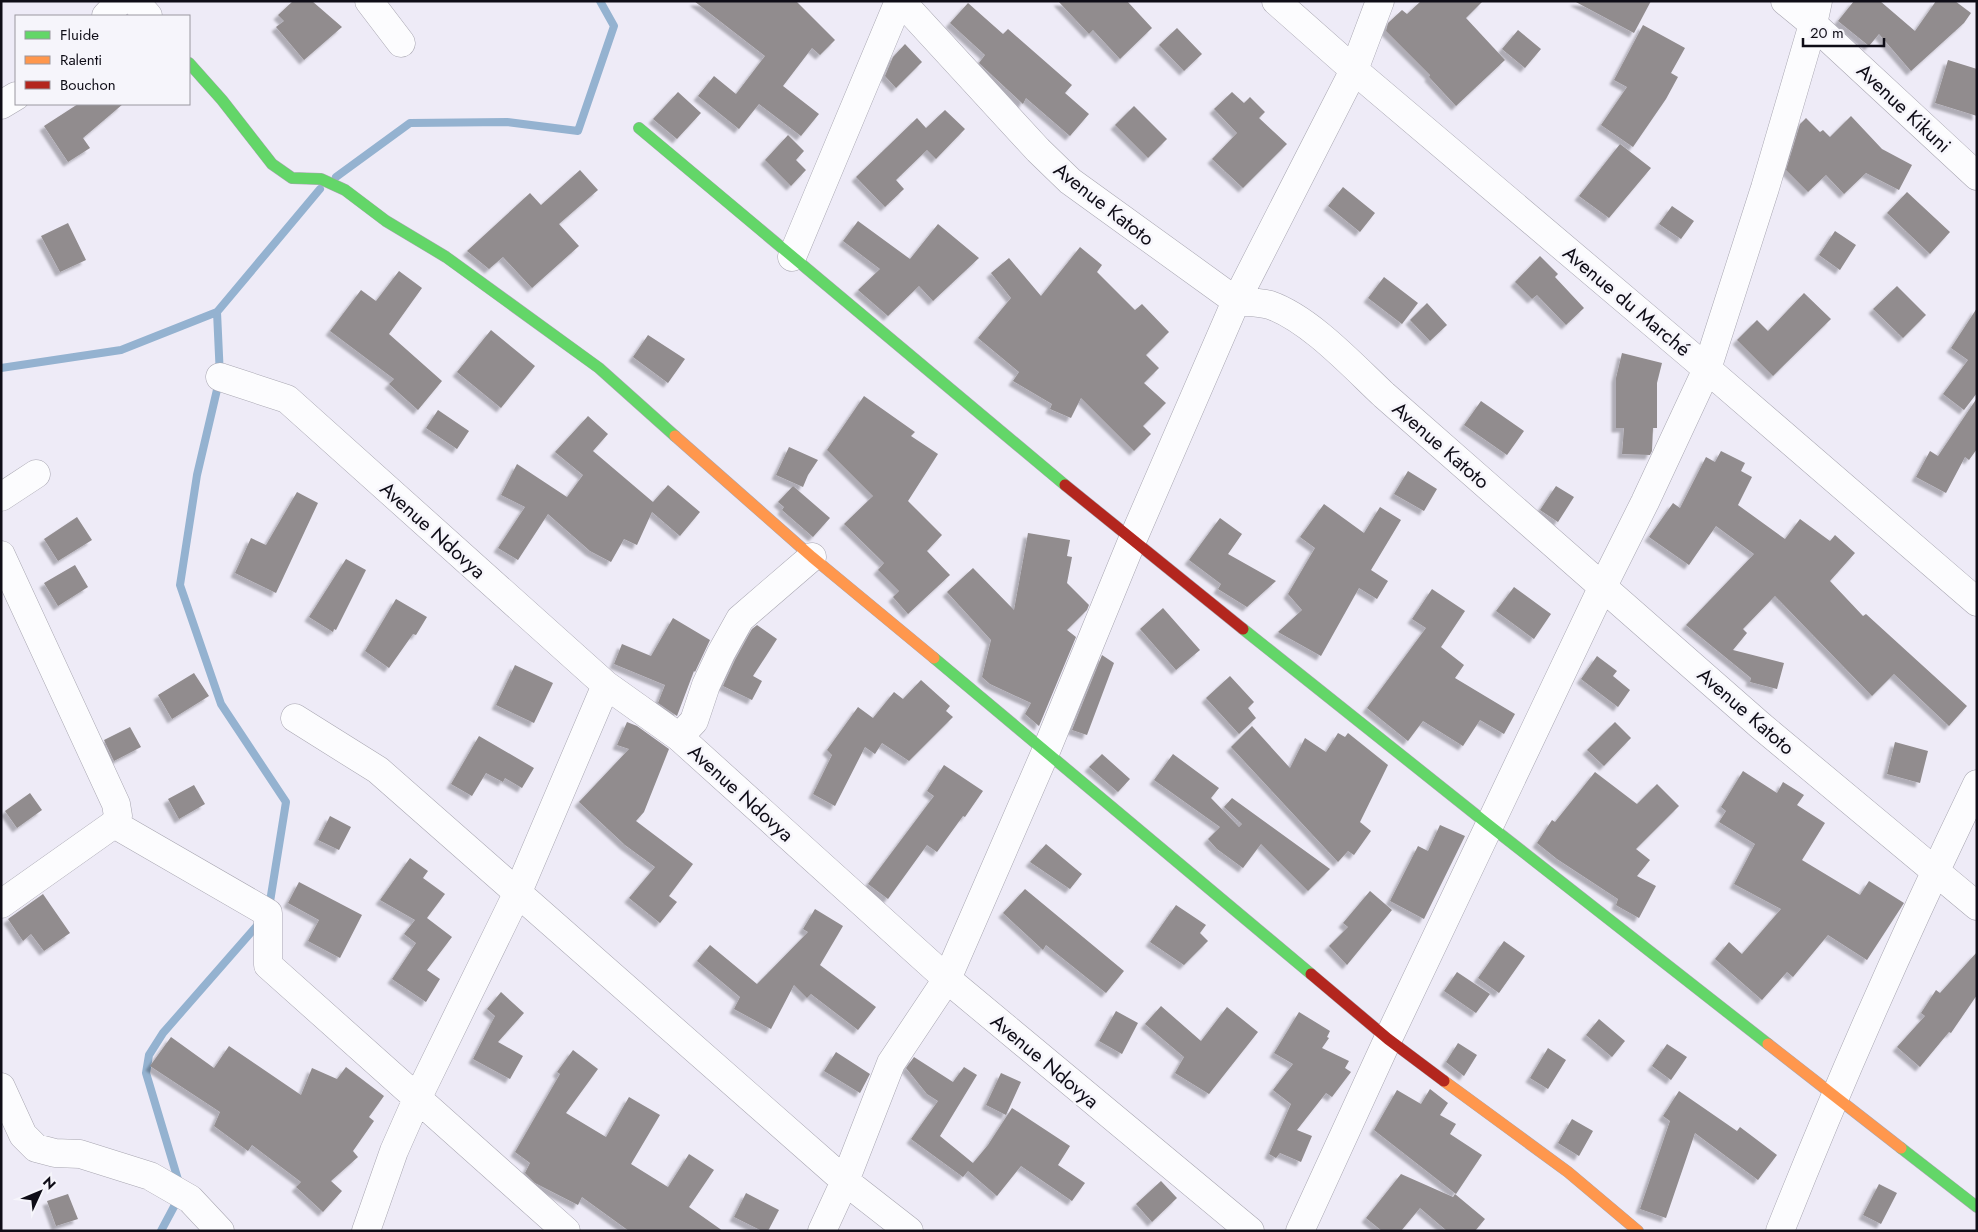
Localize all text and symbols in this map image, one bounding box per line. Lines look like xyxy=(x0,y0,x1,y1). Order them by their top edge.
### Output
legend xyxy=(15,15,190,105)
scale bar xyxy=(1803,15,1884,47)
text: 20 m xyxy=(1810,22,1844,44)
text: Fluide xyxy=(60,24,99,46)
text: Ralenti xyxy=(60,49,102,71)
street label: Avenue Kikuni xyxy=(1850,57,1957,160)
text: Bouchon xyxy=(60,74,116,96)
street label: Avenue Katoto xyxy=(1047,156,1160,253)
street label: Avenue du Marché xyxy=(1556,239,1697,364)
street label: Avenue Katoto xyxy=(1386,395,1496,496)
street label: Avenue Ndovya xyxy=(373,475,492,586)
street label: Avenue Katoto xyxy=(1691,661,1801,762)
street label: Avenue Ndovya xyxy=(681,738,800,849)
street label: Avenue Ndovya xyxy=(984,1007,1105,1115)
north arrow xyxy=(15,1167,65,1217)
text: N xyxy=(38,1172,60,1194)

